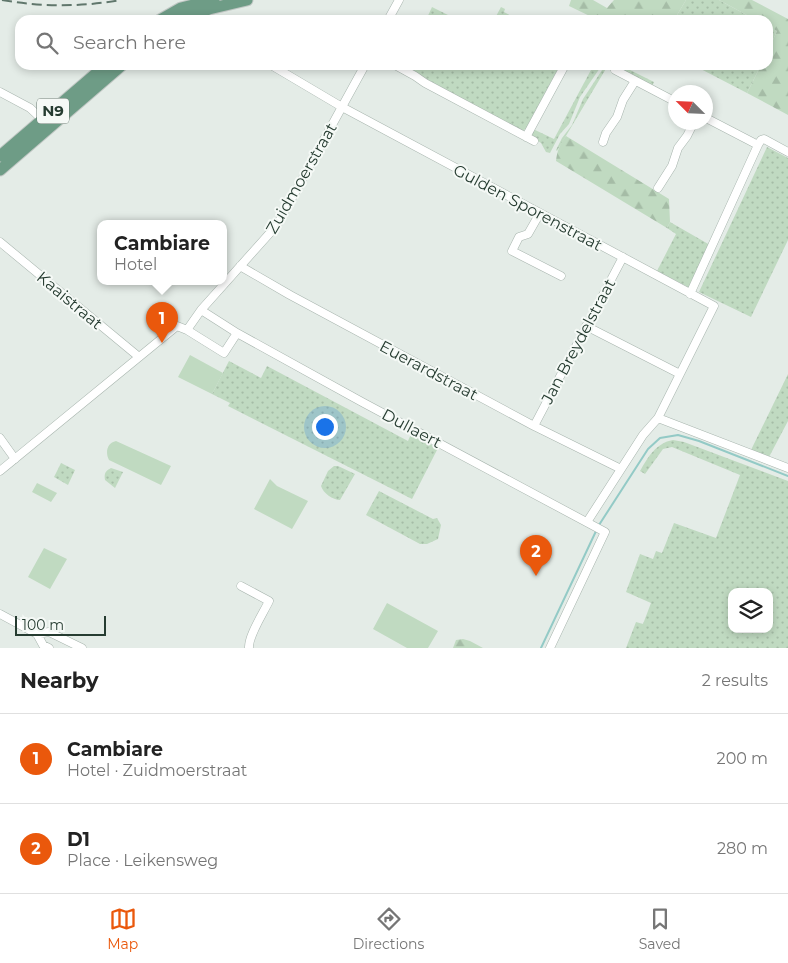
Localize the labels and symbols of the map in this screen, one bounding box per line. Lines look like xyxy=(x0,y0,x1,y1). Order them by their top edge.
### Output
north arrow xyxy=(668,85,713,130)
road number: N9 xyxy=(37,98,69,124)
street label: Zuidmoerstraat xyxy=(262,119,341,237)
street label: Gulden Sporenstraat xyxy=(450,160,606,255)
street label: Kaaistraat xyxy=(33,267,107,334)
street label: Jan Breydelstraat xyxy=(537,275,620,408)
pin: 1 xyxy=(146,302,178,343)
street label: Euerardstraat xyxy=(376,337,482,405)
street label: Dullaert xyxy=(379,405,445,452)
your location xyxy=(312,414,338,440)
pin: 2 xyxy=(520,535,552,576)
scale bar xyxy=(15,613,106,636)

